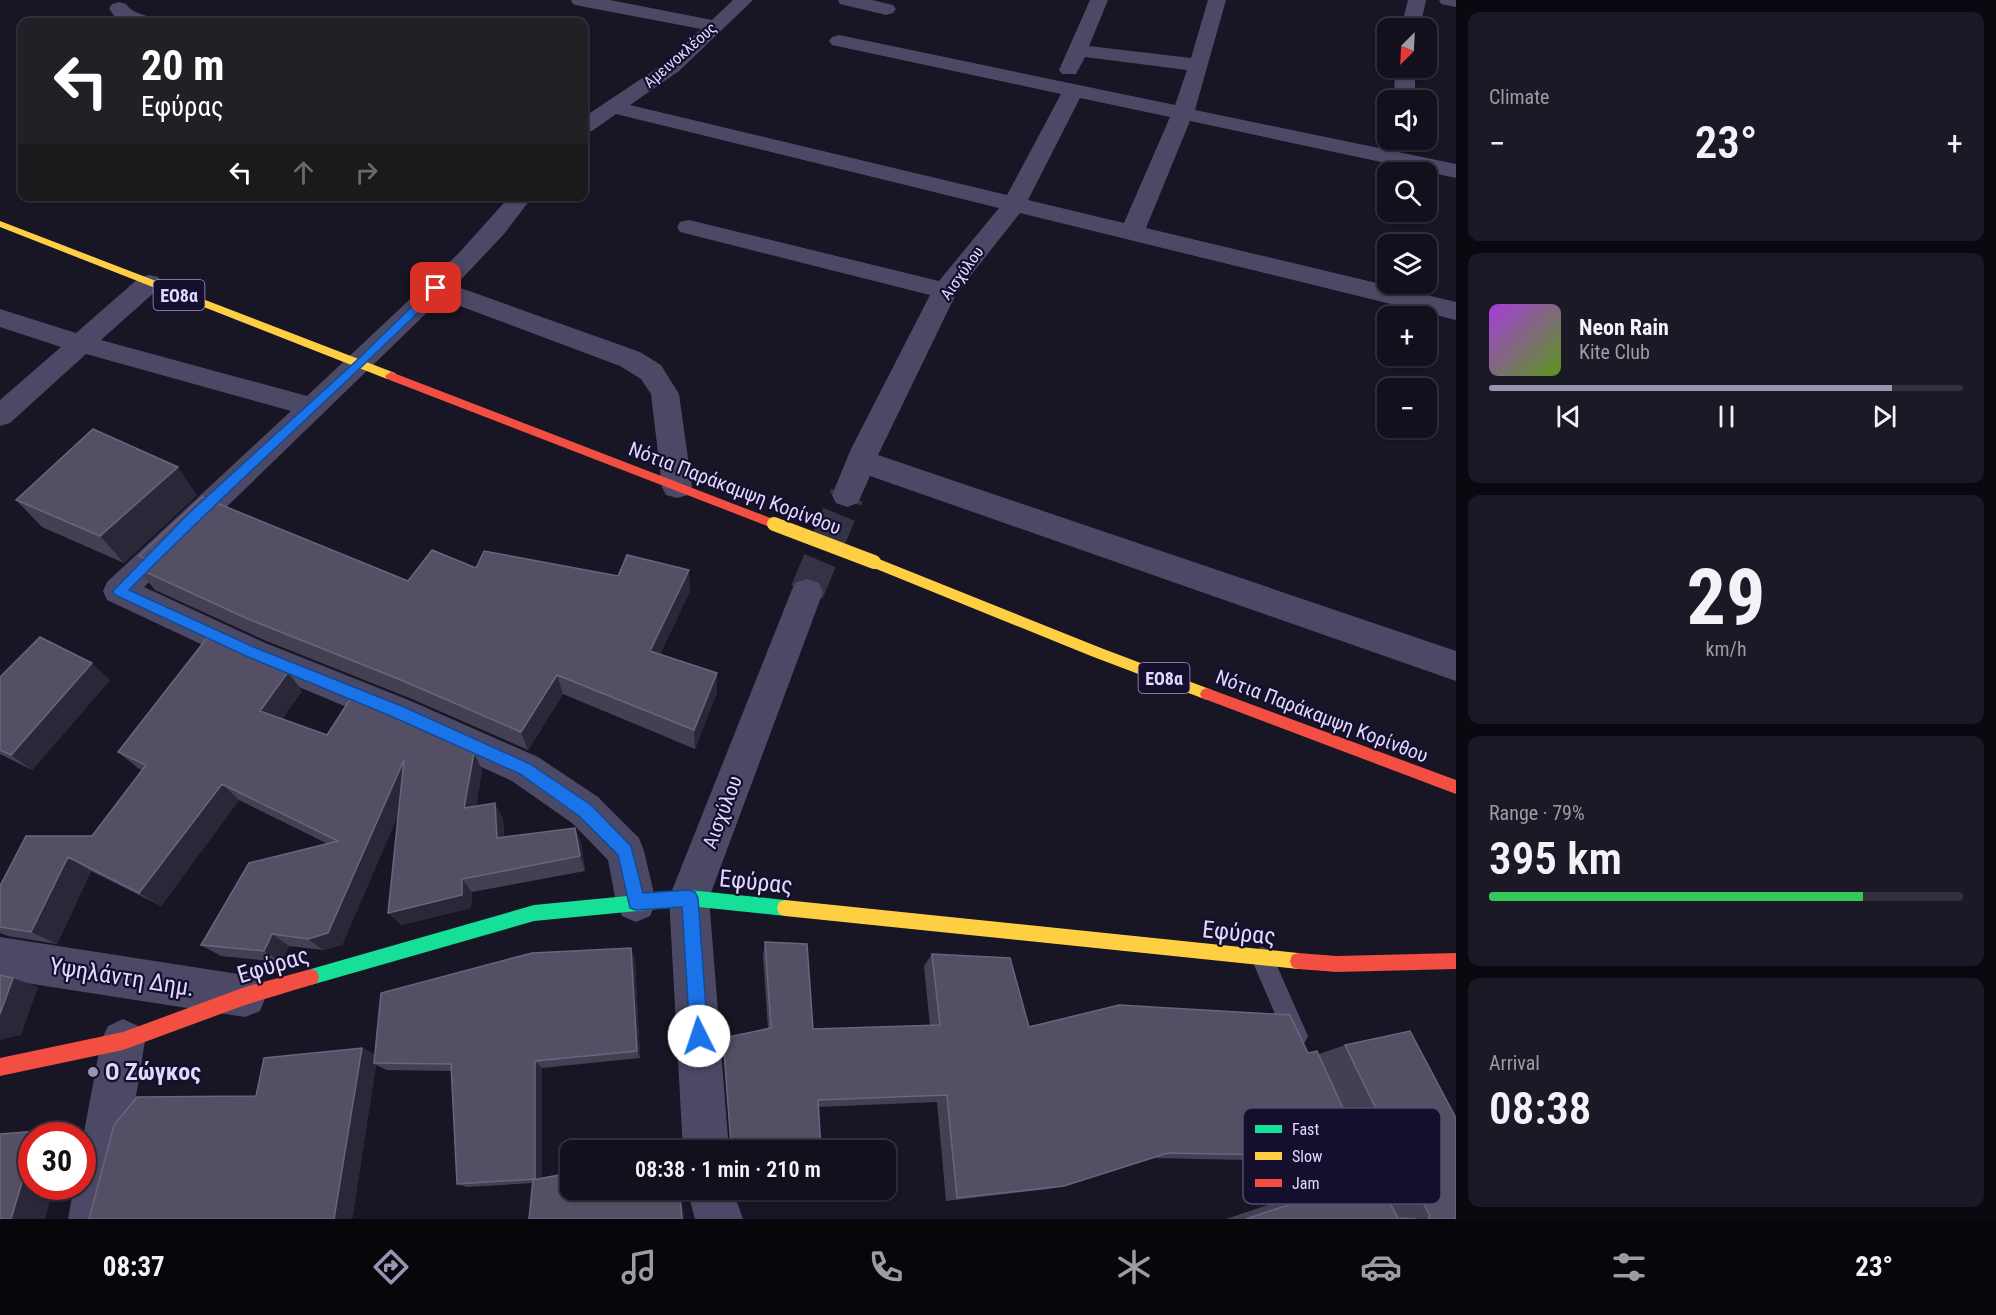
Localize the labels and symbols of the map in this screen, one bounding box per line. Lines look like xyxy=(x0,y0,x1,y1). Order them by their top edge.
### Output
street label: Αμεινοκλέους xyxy=(640,18,720,92)
north arrow xyxy=(1377,18,1437,78)
street label: Αισχύλου xyxy=(936,243,988,303)
pin xyxy=(410,262,461,313)
road number: ΕΟ8α xyxy=(154,280,204,310)
street label: Νότια Παράκαμψη Κορίνθου xyxy=(626,436,844,540)
road number: ΕΟ8α xyxy=(1138,663,1190,693)
street label: Νότια Παράκαμψη Κορίνθου xyxy=(1213,664,1431,768)
street label: Αισχύλου xyxy=(697,772,747,852)
street label: Εφύρας xyxy=(718,864,794,900)
street label: Εφύρας xyxy=(1201,915,1277,951)
street label: Εφύρας xyxy=(234,941,312,989)
street label: Υψηλάντη Δημ. xyxy=(48,952,196,1002)
position arrow xyxy=(667,1004,731,1068)
place label: Ο Ζώγκος xyxy=(105,1058,201,1086)
marker: Ο Ζώγκος xyxy=(86,1065,100,1079)
legend xyxy=(1243,1108,1441,1204)
text: Fast xyxy=(1292,1120,1319,1139)
speed limit sign: 30 xyxy=(18,1122,96,1200)
text: Slow xyxy=(1292,1147,1322,1166)
text: Jam xyxy=(1292,1174,1319,1193)

